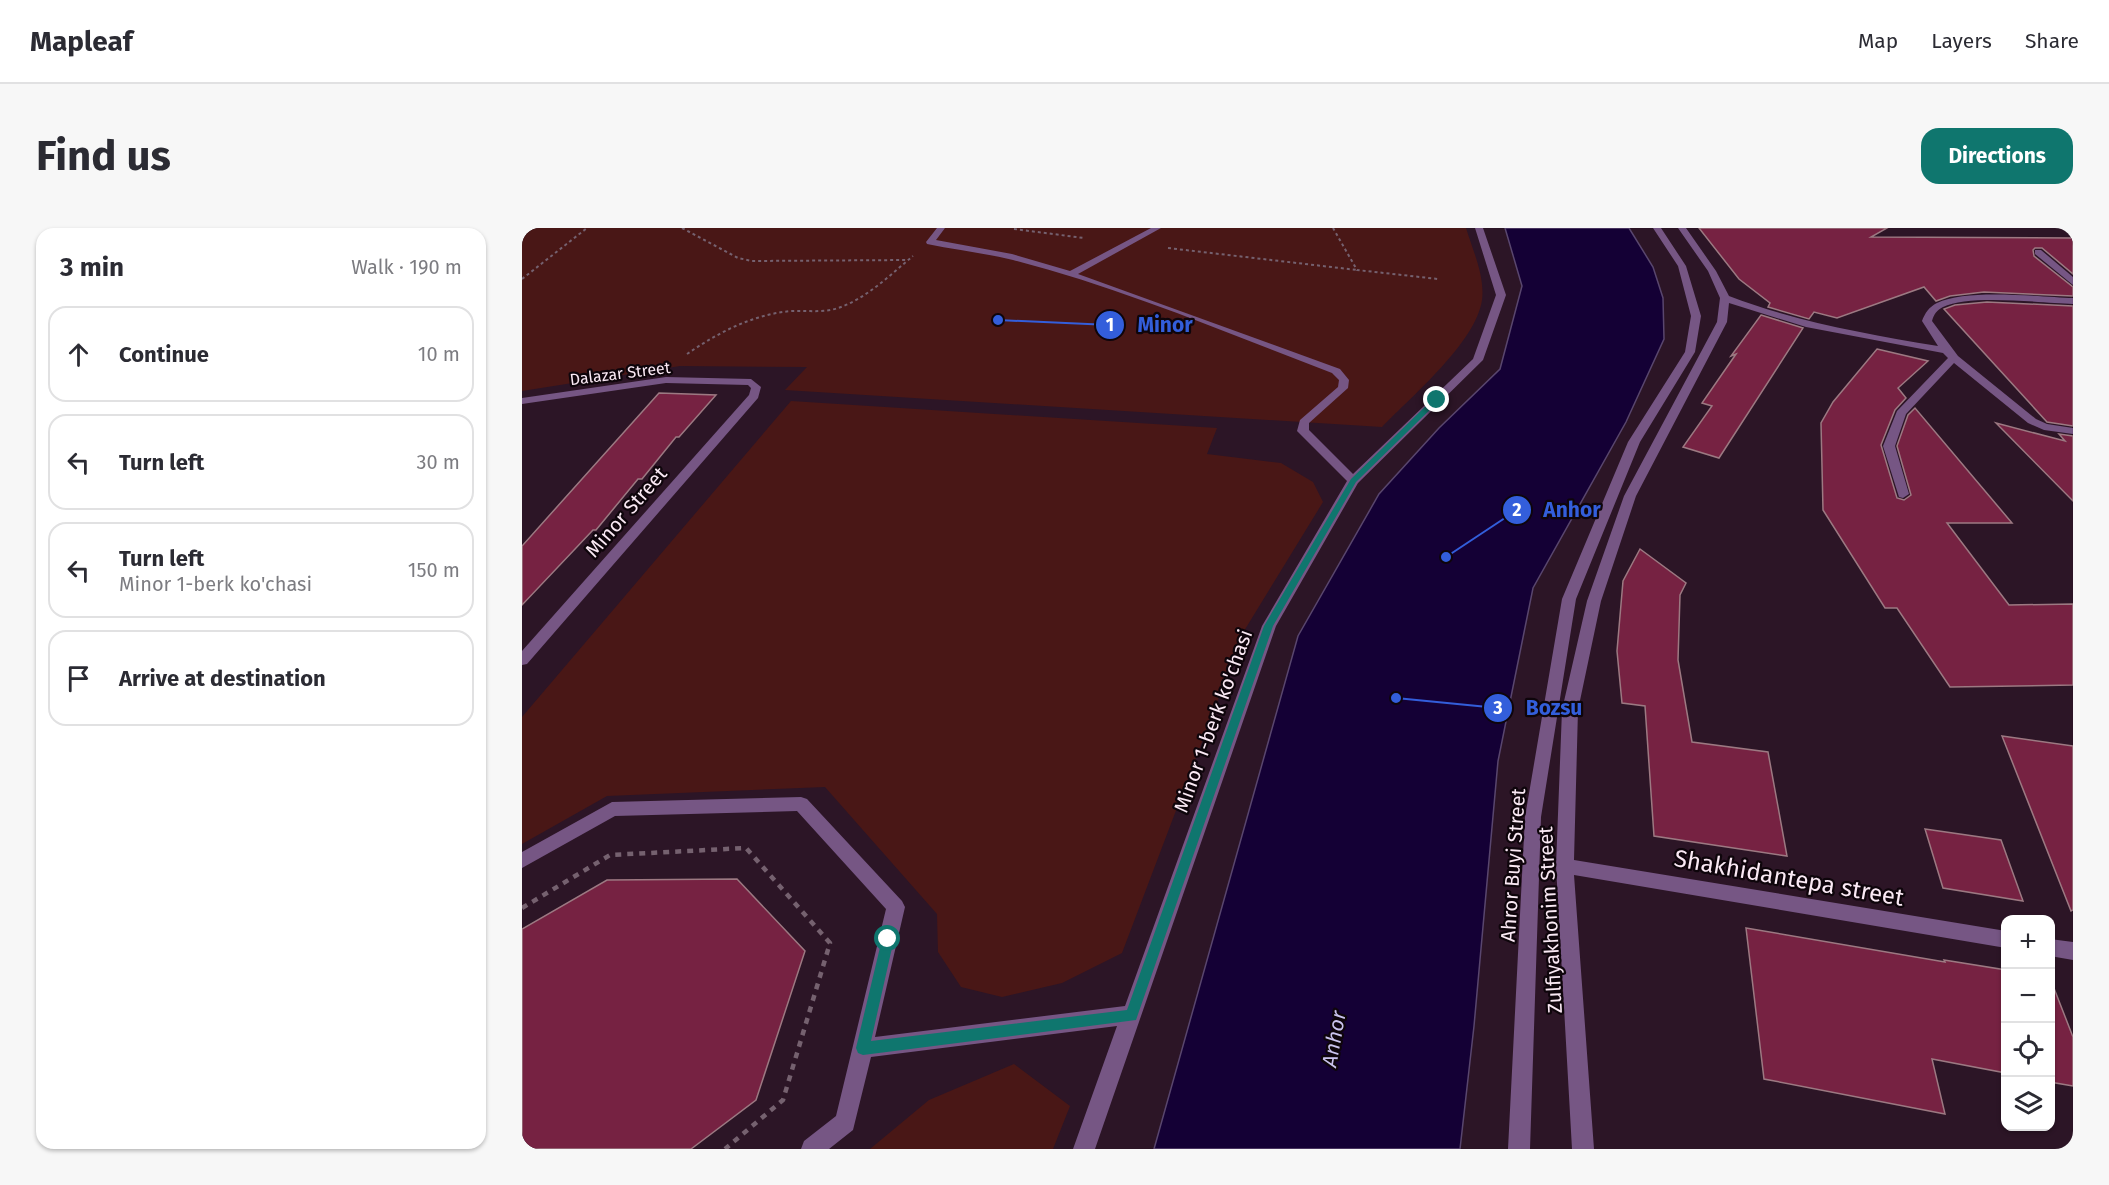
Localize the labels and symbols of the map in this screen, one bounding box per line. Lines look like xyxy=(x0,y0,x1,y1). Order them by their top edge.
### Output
callout: Minor xyxy=(1095,306,1204,345)
text: Minor xyxy=(1137,312,1193,338)
text: 1 xyxy=(1106,314,1114,336)
street label: Dalazar Street xyxy=(569,358,672,389)
route end xyxy=(1423,386,1449,412)
street label: Minor Street xyxy=(580,461,672,562)
callout: Anhor xyxy=(1502,491,1613,530)
text: Anhor xyxy=(1542,497,1601,523)
text: 2 xyxy=(1512,499,1522,521)
street label: Minor 1-berk ko'chasi xyxy=(1169,626,1257,816)
callout: Bozsu xyxy=(1483,688,1594,727)
text: Bozsu xyxy=(1526,695,1582,721)
text: 3 xyxy=(1492,697,1503,719)
street label: Ahror Buyi Street xyxy=(1496,787,1530,943)
street label: Zulfiyakhonim Street xyxy=(1533,825,1567,1014)
street label: Shakhidantepa street xyxy=(1672,844,1906,912)
route start xyxy=(874,925,900,951)
water label: Anhor xyxy=(1316,1008,1352,1070)

